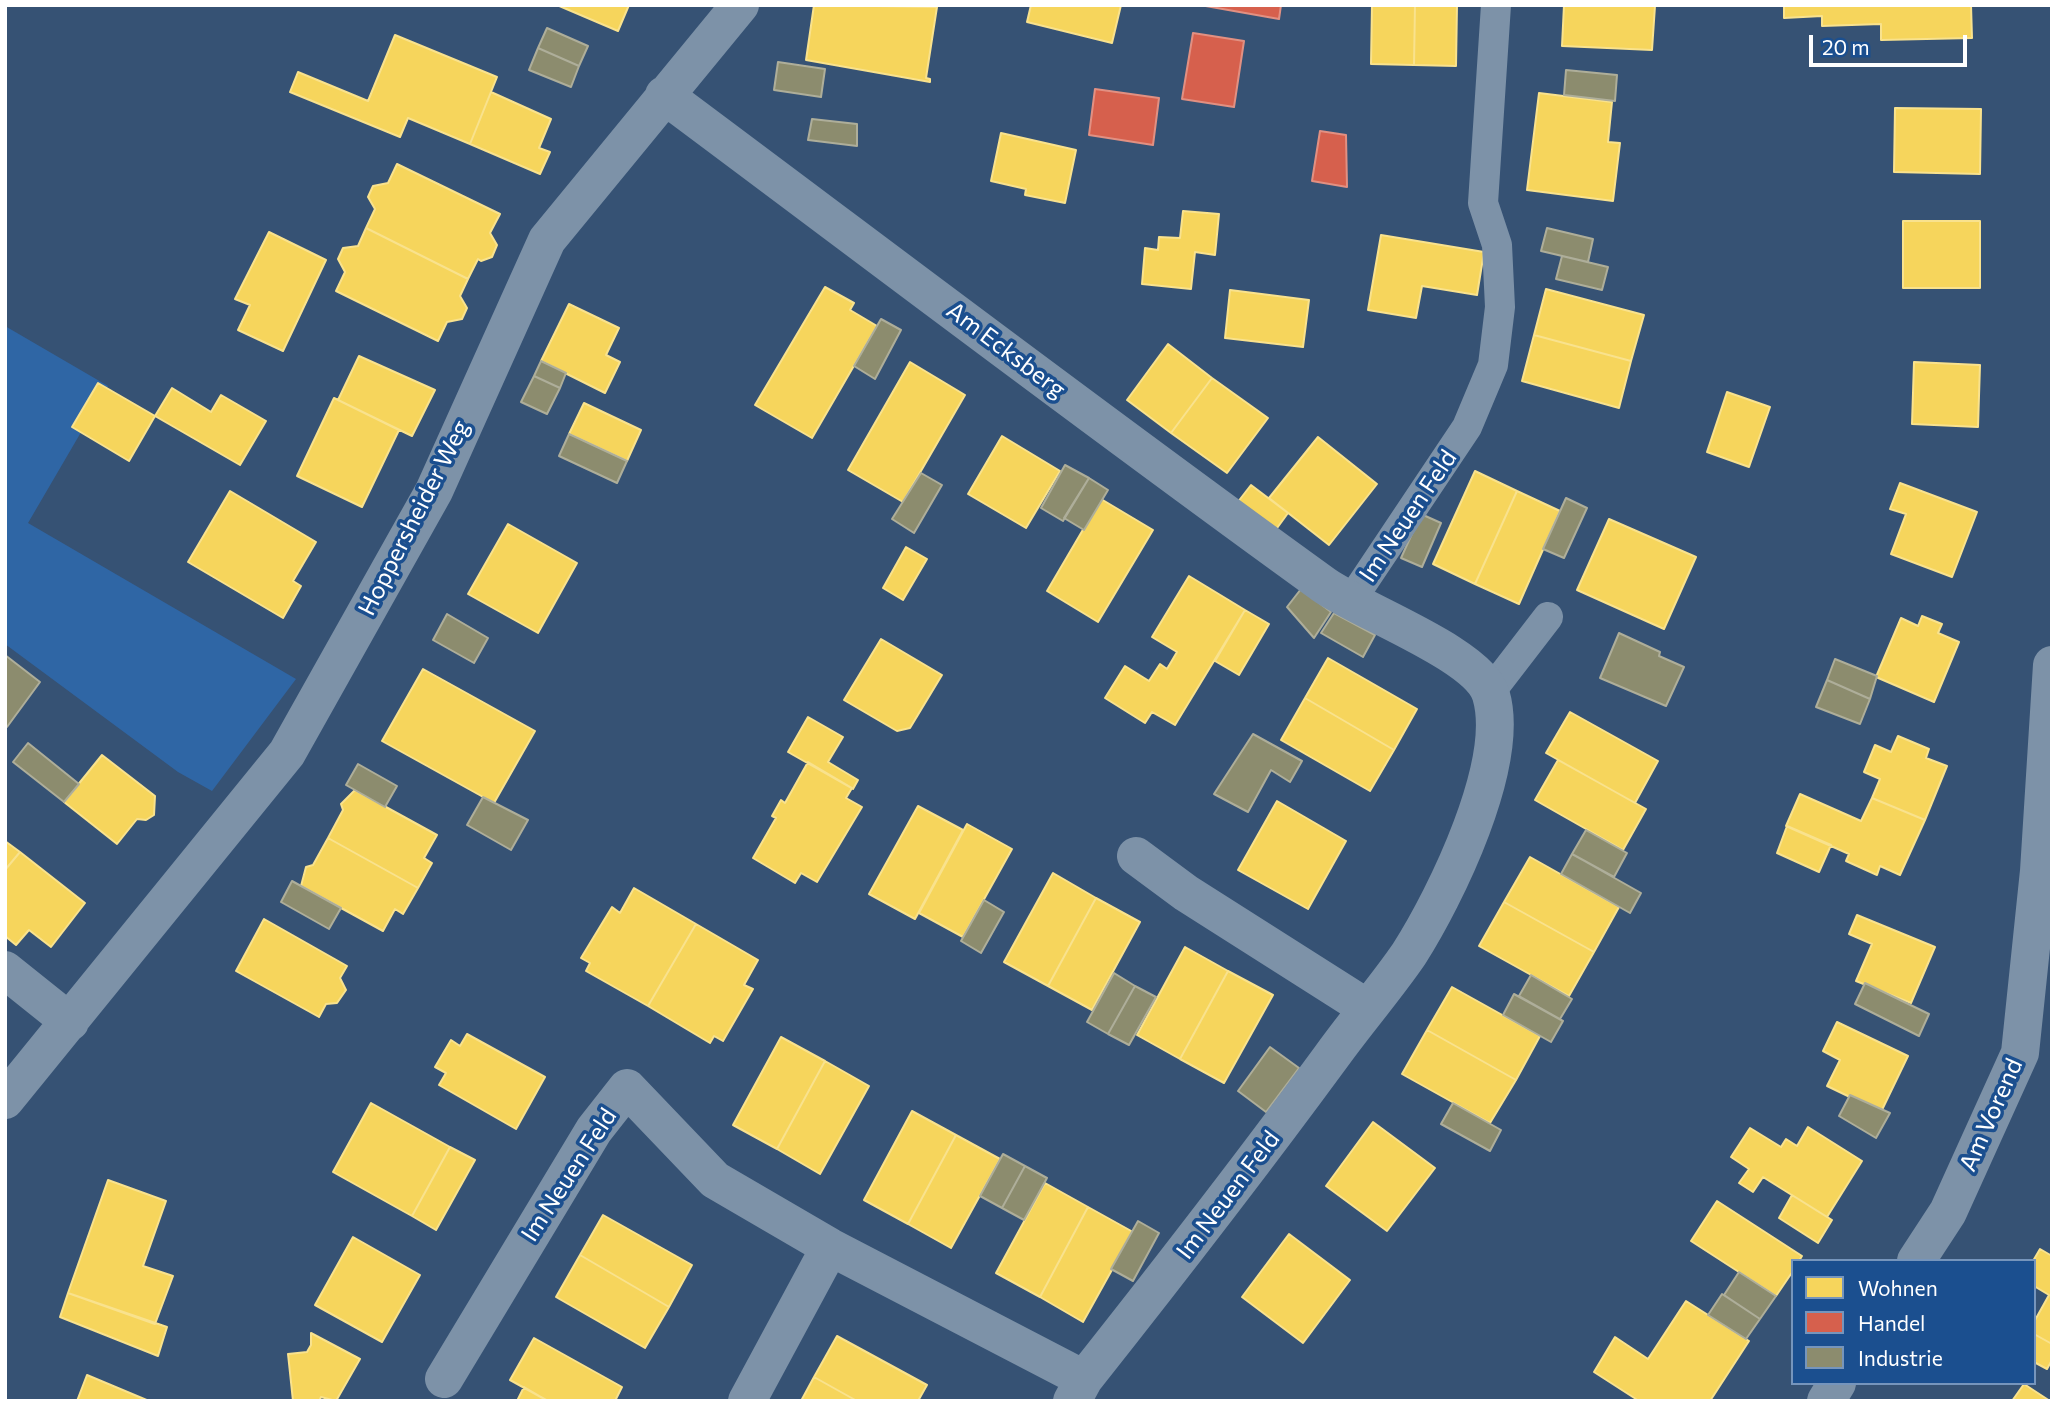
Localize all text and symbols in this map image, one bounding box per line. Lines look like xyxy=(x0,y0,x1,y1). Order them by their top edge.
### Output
scale bar xyxy=(1812,21,1969,65)
text: 20 m xyxy=(1822,34,1870,59)
street label: Am Ecksberg xyxy=(941,296,1071,404)
street label: Hoppersheider Weg xyxy=(352,416,476,620)
street label: Im Neuen Feld xyxy=(1353,444,1463,588)
street label: Am Vorend xyxy=(1953,1054,2029,1176)
street label: Im Neuen Feld xyxy=(515,1103,623,1247)
street label: Im Neuen Feld xyxy=(1170,1125,1286,1265)
legend xyxy=(1791,1259,2036,1385)
text: Wohnen xyxy=(1858,1275,1938,1300)
text: Handel xyxy=(1858,1310,1925,1335)
text: Industrie xyxy=(1858,1345,1943,1370)

